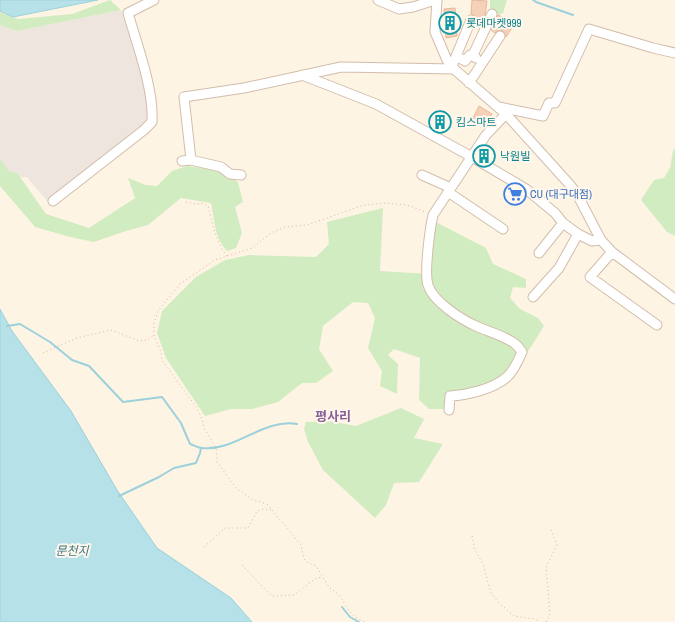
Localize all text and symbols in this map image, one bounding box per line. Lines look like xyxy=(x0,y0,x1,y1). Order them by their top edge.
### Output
building icon: 롯데마켓999 xyxy=(437,10,463,36)
place label: 롯데마켓999 xyxy=(466,16,522,30)
building icon: 킴스마트 xyxy=(427,109,453,135)
place label: 킴스마트 xyxy=(456,115,496,129)
building icon: 낙원빌 xyxy=(471,143,497,169)
place label: 낙원빌 xyxy=(500,149,530,163)
supermarket icon: CU (대구대점) xyxy=(502,181,528,207)
place label: CU (대구대점) xyxy=(530,187,592,201)
district label: 평사리 xyxy=(315,408,351,425)
water label: 문천지 xyxy=(55,543,90,559)

